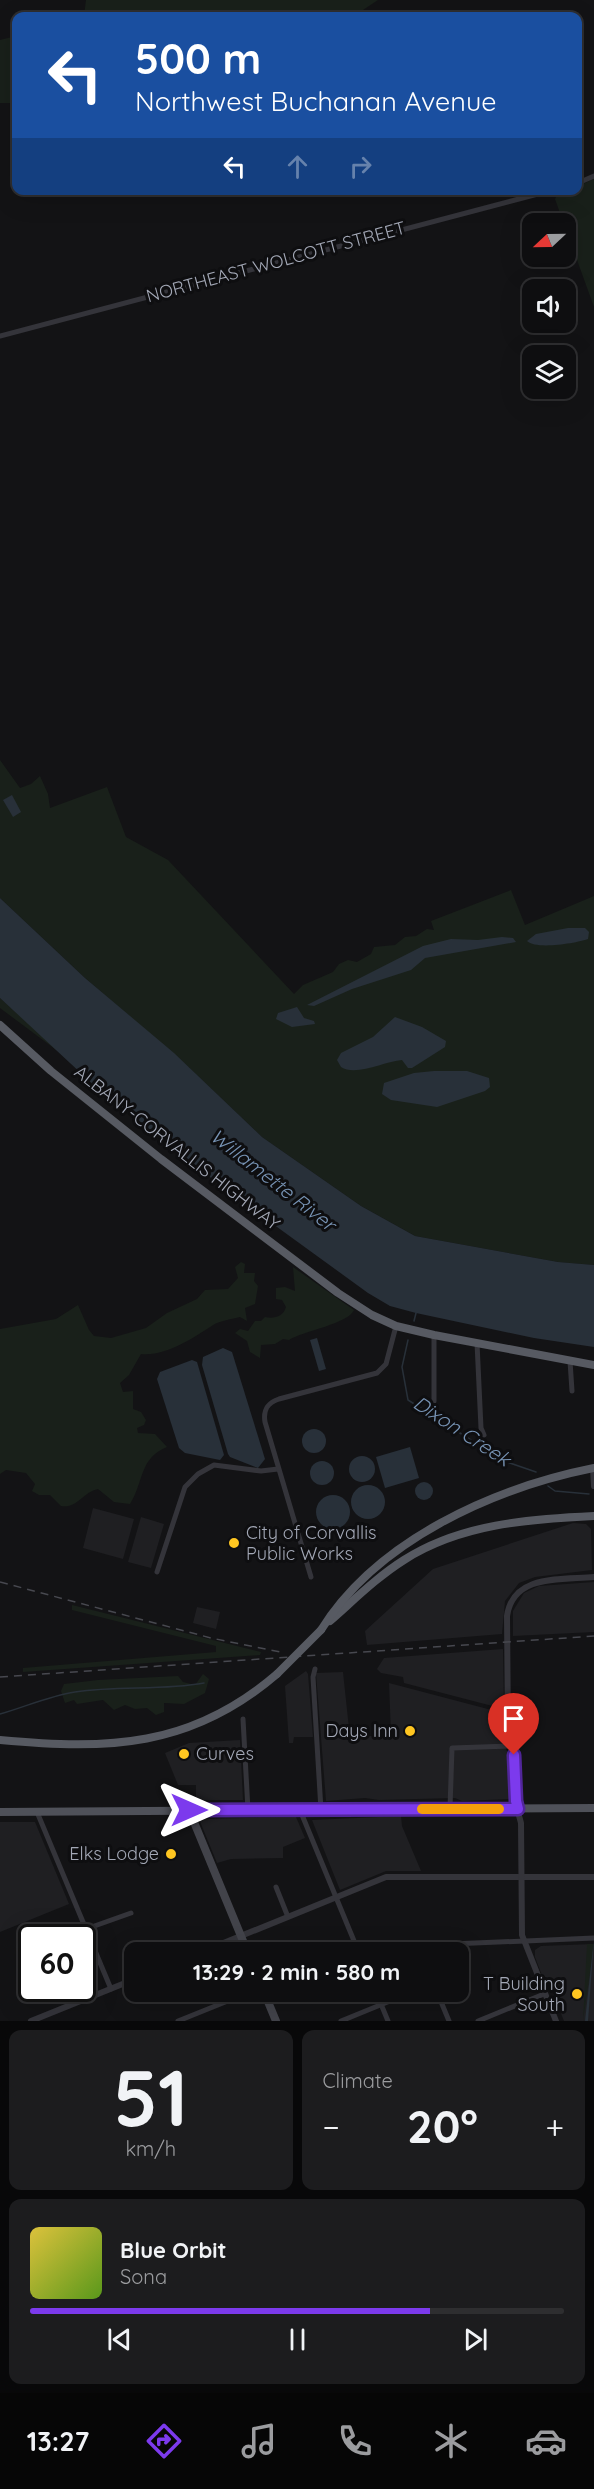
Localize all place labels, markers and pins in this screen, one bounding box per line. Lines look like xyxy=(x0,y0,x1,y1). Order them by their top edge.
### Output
place label: City of Corvallis Public Works xyxy=(246,1521,377,1565)
marker: City of Corvallis Public Works xyxy=(227,1536,241,1550)
pin xyxy=(488,1693,539,1755)
place label: Days Inn xyxy=(325,1719,398,1742)
marker: Days Inn xyxy=(403,1724,417,1738)
place label: Curves xyxy=(196,1742,254,1765)
marker: Curves xyxy=(177,1747,191,1761)
place label: Elks Lodge xyxy=(69,1842,159,1865)
marker: Elks Lodge xyxy=(164,1847,178,1861)
place label: T Building South xyxy=(483,1972,565,2016)
marker: T Building South xyxy=(570,1987,584,2001)

